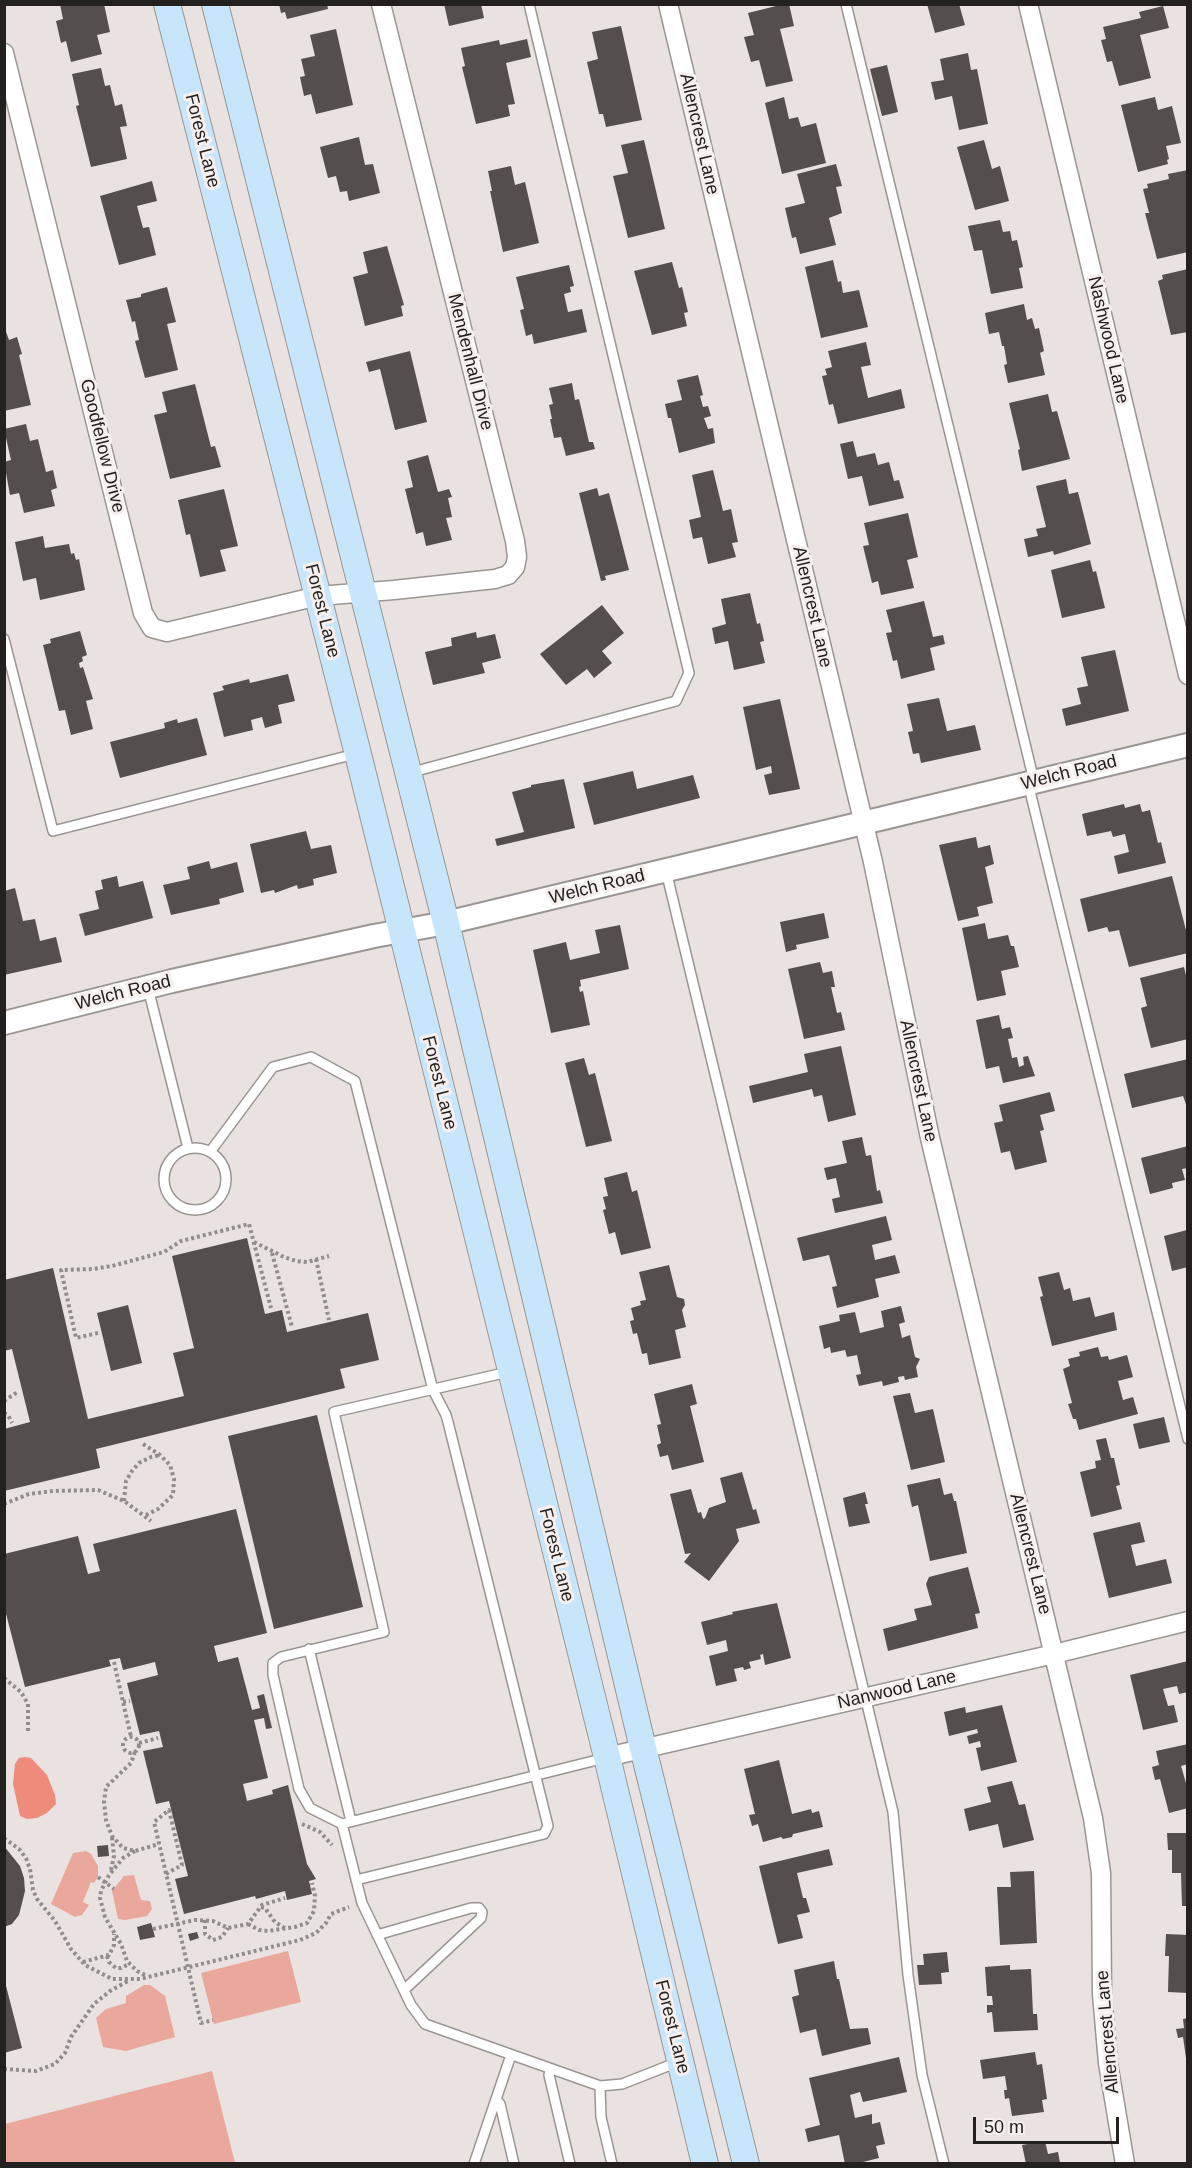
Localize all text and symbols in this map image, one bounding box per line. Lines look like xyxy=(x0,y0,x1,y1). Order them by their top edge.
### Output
street label: Allencrest Lane xyxy=(675,71,723,197)
street label: Forest Lane xyxy=(180,92,224,190)
street label: Nashwood Lane xyxy=(1083,274,1133,406)
street label: Mendenhall Drive xyxy=(443,291,497,433)
street label: Goodfellow Drive xyxy=(75,377,129,515)
street label: Allencrest Lane xyxy=(788,544,836,670)
street label: Forest Lane xyxy=(300,562,344,660)
street label: Welch Road xyxy=(1019,751,1119,795)
street label: Welch Road xyxy=(547,865,647,909)
street label: Welch Road xyxy=(73,971,173,1015)
street label: Allencrest Lane xyxy=(895,1018,941,1144)
street label: Forest Lane xyxy=(417,1034,461,1132)
street label: Allencrest Lane xyxy=(1005,1491,1055,1617)
street label: Forest Lane xyxy=(534,1506,578,1604)
street label: Nanwood Lane xyxy=(836,1666,958,1714)
street label: Allencrest Lane xyxy=(1092,1969,1124,2095)
street label: Forest Lane xyxy=(650,1978,694,2076)
scale bar xyxy=(976,2105,1122,2143)
text: 50 m xyxy=(984,2117,1024,2137)

